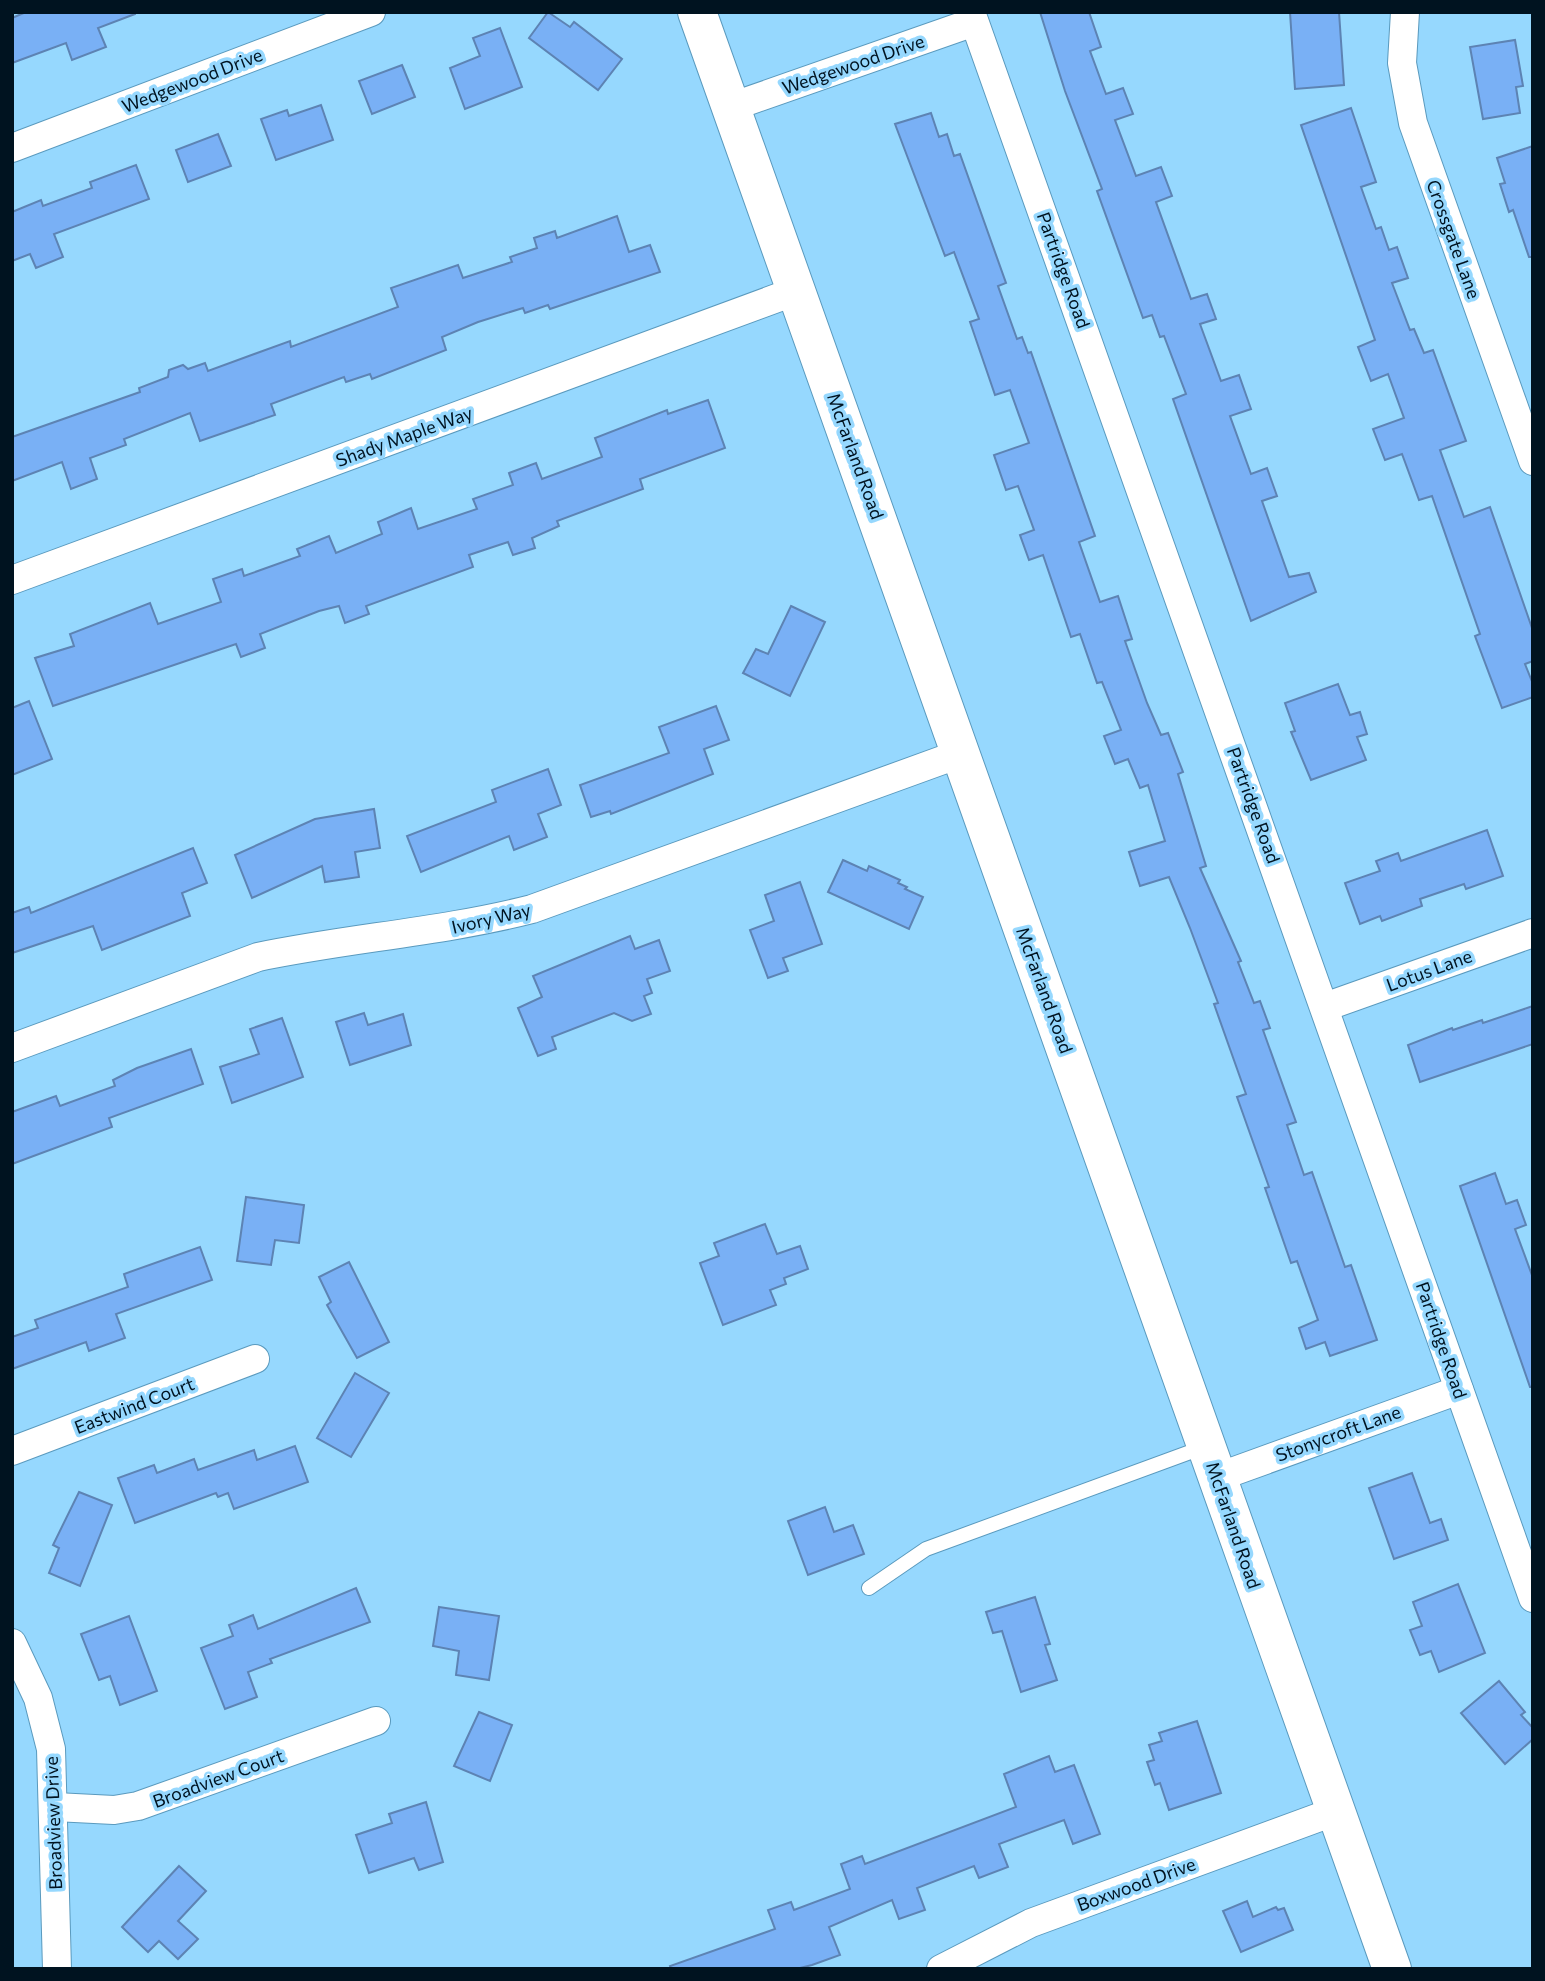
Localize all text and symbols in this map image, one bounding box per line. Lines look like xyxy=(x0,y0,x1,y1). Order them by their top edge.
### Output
street label: Wedgewood Drive xyxy=(779,29,927,99)
street label: Wedgewood Drive xyxy=(119,43,265,117)
street label: Crossgate Lane xyxy=(1422,177,1486,301)
street label: Partridge Road xyxy=(1033,209,1095,331)
street label: McFarland Road xyxy=(823,390,889,522)
street label: Shady Maple Way xyxy=(333,401,475,471)
street label: Partridge Road xyxy=(1223,744,1285,866)
street label: Ivory Way xyxy=(449,898,533,938)
street label: McFarland Road xyxy=(1012,924,1078,1056)
street label: Lotus Lane xyxy=(1383,944,1475,996)
street label: Partridge Road xyxy=(1412,1279,1472,1401)
street label: Eastwind Court xyxy=(71,1372,197,1438)
street label: Stonycroft Lane xyxy=(1273,1400,1403,1466)
street label: McFarland Road xyxy=(1202,1459,1266,1591)
street label: Broadview Court xyxy=(150,1744,286,1812)
street label: Broadview Drive xyxy=(40,1756,66,1890)
street label: Boxwood Drive xyxy=(1074,1852,1198,1916)

